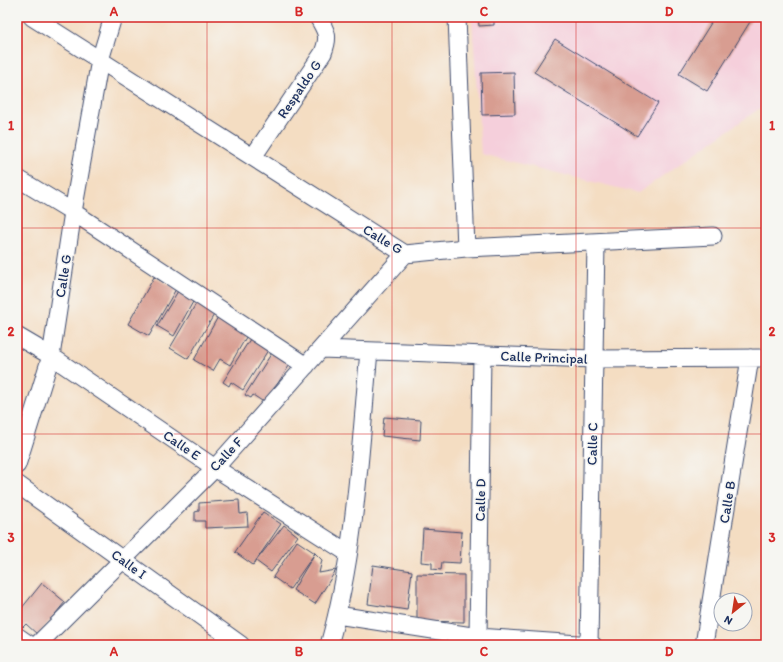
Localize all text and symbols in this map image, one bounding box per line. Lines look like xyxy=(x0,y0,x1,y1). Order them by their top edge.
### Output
text: A xyxy=(109,4,119,19)
text: B xyxy=(295,4,304,19)
text: C xyxy=(480,4,489,19)
text: D xyxy=(665,4,674,19)
street label: Respaldo G xyxy=(274,57,325,122)
text: 1 xyxy=(8,118,14,133)
text: 1 xyxy=(769,118,775,133)
street label: Calle G xyxy=(360,221,406,258)
street label: Calle G xyxy=(52,253,75,299)
text: 2 xyxy=(8,324,15,339)
text: 2 xyxy=(769,324,776,339)
street label: Calle Principal xyxy=(500,347,588,368)
street label: Calle C xyxy=(584,422,601,466)
street label: Calle E xyxy=(160,427,204,464)
street label: Calle F xyxy=(206,433,247,475)
street label: Calle D xyxy=(472,478,489,522)
street label: Calle B xyxy=(716,479,739,525)
text: 3 xyxy=(7,530,15,545)
text: 3 xyxy=(768,530,776,545)
street label: Calle I xyxy=(108,546,150,583)
north arrow xyxy=(713,592,753,632)
text: N xyxy=(722,613,735,628)
text: A xyxy=(109,644,119,659)
text: B xyxy=(295,644,304,659)
text: C xyxy=(480,644,489,659)
text: D xyxy=(665,644,674,659)

